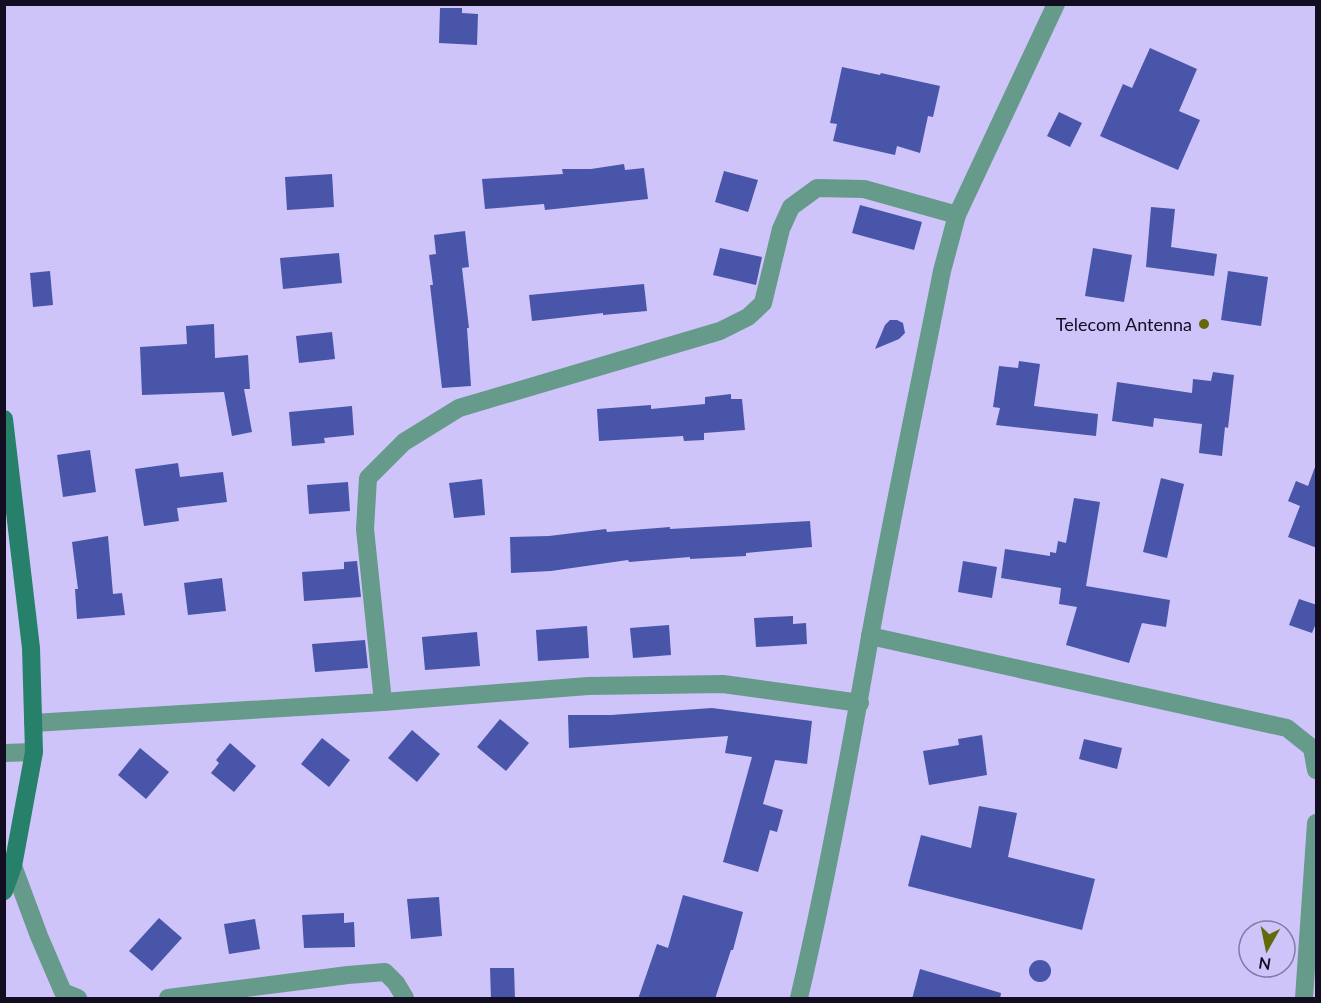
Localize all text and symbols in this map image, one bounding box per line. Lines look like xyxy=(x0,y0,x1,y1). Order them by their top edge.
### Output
place label: Telecom Antenna xyxy=(1056,313,1192,335)
marker: Telecom Antenna xyxy=(1197,317,1211,331)
north arrow xyxy=(1237,919,1297,979)
text: N xyxy=(1257,954,1272,975)

